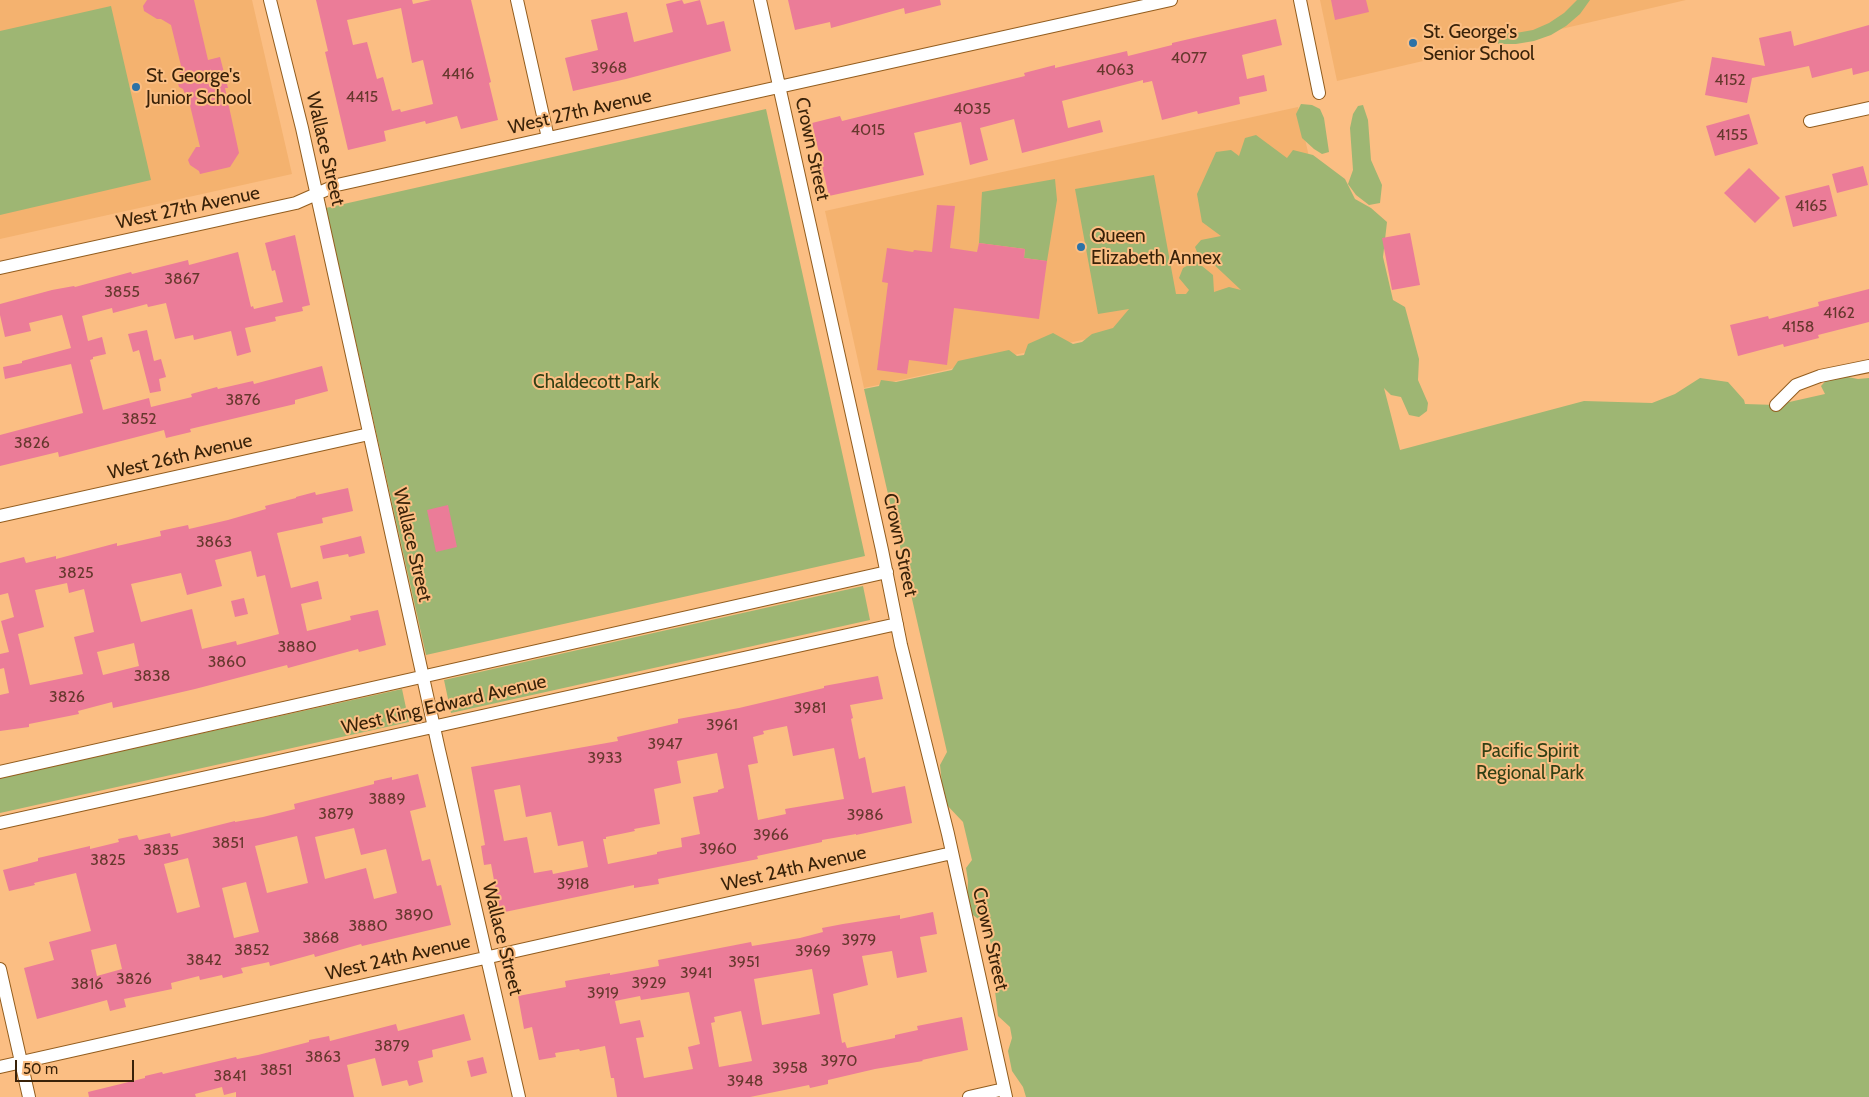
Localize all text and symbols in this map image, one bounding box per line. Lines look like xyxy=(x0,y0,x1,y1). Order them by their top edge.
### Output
place label: St. George's Senior School xyxy=(1423,21,1535,65)
marker: St. George's Senior School xyxy=(1407,37,1419,49)
house number: 4077 xyxy=(1171,48,1207,68)
house number: 3968 xyxy=(591,58,627,78)
house number: 4063 xyxy=(1096,60,1134,80)
house number: 4416 xyxy=(442,64,474,84)
place label: St. George's Junior School xyxy=(146,65,251,109)
house number: 4152 xyxy=(1714,70,1746,90)
marker: St. George's Junior School xyxy=(130,81,142,93)
street label: West 27th Avenue xyxy=(506,84,654,140)
house number: 4415 xyxy=(346,87,378,107)
street label: Wallace Street xyxy=(301,90,349,208)
street label: Crown Street xyxy=(790,95,834,203)
house number: 4035 xyxy=(953,99,991,119)
house number: 4015 xyxy=(851,120,885,140)
house number: 4155 xyxy=(1716,125,1748,145)
street label: West 27th Avenue xyxy=(114,182,262,234)
house number: 4165 xyxy=(1795,196,1827,216)
place label: Queen Elizabeth Annex xyxy=(1091,225,1221,269)
marker: Queen Elizabeth Annex xyxy=(1075,241,1087,253)
house number: 3867 xyxy=(164,269,200,289)
house number: 3855 xyxy=(104,282,140,302)
house number: 4162 xyxy=(1823,303,1855,323)
house number: 4158 xyxy=(1782,317,1814,337)
park label: Chaldecott Park xyxy=(533,371,659,393)
house number: 3876 xyxy=(225,390,261,410)
house number: 3852 xyxy=(121,409,157,429)
street label: West 26th Avenue xyxy=(106,429,254,485)
house number: 3826 xyxy=(14,433,50,453)
street label: Wallace Street xyxy=(388,486,436,604)
street label: Crown Street xyxy=(878,491,922,599)
house number: 3863 xyxy=(196,532,232,552)
house number: 3825 xyxy=(58,563,94,583)
house number: 3880 xyxy=(277,637,317,657)
house number: 3860 xyxy=(208,652,246,672)
house number: 3838 xyxy=(134,666,170,686)
street label: West King Edward Avenue xyxy=(339,670,549,740)
house number: 3826 xyxy=(49,687,85,707)
house number: 3981 xyxy=(794,698,826,718)
house number: 3961 xyxy=(706,715,738,735)
house number: 3947 xyxy=(647,734,683,754)
park label: Pacific Spirit Regional Park xyxy=(1476,740,1584,784)
house number: 3933 xyxy=(587,748,623,768)
house number: 3889 xyxy=(368,789,406,809)
house number: 3879 xyxy=(318,804,354,824)
house number: 3986 xyxy=(847,805,883,825)
house number: 3966 xyxy=(753,825,789,845)
house number: 3851 xyxy=(212,833,244,853)
house number: 3960 xyxy=(699,839,737,859)
house number: 3835 xyxy=(143,840,179,860)
street label: West 24th Avenue xyxy=(719,841,869,897)
house number: 3825 xyxy=(90,850,126,870)
house number: 3918 xyxy=(557,874,589,894)
street label: Wallace Street xyxy=(477,880,527,998)
street label: Crown Street xyxy=(967,885,1013,993)
house number: 3890 xyxy=(395,905,433,925)
house number: 3880 xyxy=(348,916,388,936)
house number: 3868 xyxy=(302,928,340,948)
street label: West 24th Avenue xyxy=(323,930,473,986)
house number: 3979 xyxy=(842,930,876,950)
house number: 3852 xyxy=(234,940,270,960)
house number: 3969 xyxy=(795,941,831,961)
house number: 3842 xyxy=(186,950,222,970)
house number: 3951 xyxy=(728,952,760,972)
house number: 3941 xyxy=(680,963,712,983)
house number: 3826 xyxy=(116,969,152,989)
house number: 3929 xyxy=(631,973,667,993)
house number: 3816 xyxy=(71,974,103,994)
house number: 3919 xyxy=(587,983,619,1003)
house number: 3879 xyxy=(374,1036,410,1056)
house number: 3863 xyxy=(305,1047,341,1067)
scale bar xyxy=(18,1050,136,1082)
house number: 3970 xyxy=(821,1051,857,1071)
house number: 3958 xyxy=(772,1058,808,1078)
text: 50 m xyxy=(23,1060,58,1078)
house number: 3851 xyxy=(260,1060,292,1080)
house number: 3841 xyxy=(214,1066,246,1086)
house number: 3948 xyxy=(727,1071,763,1091)

